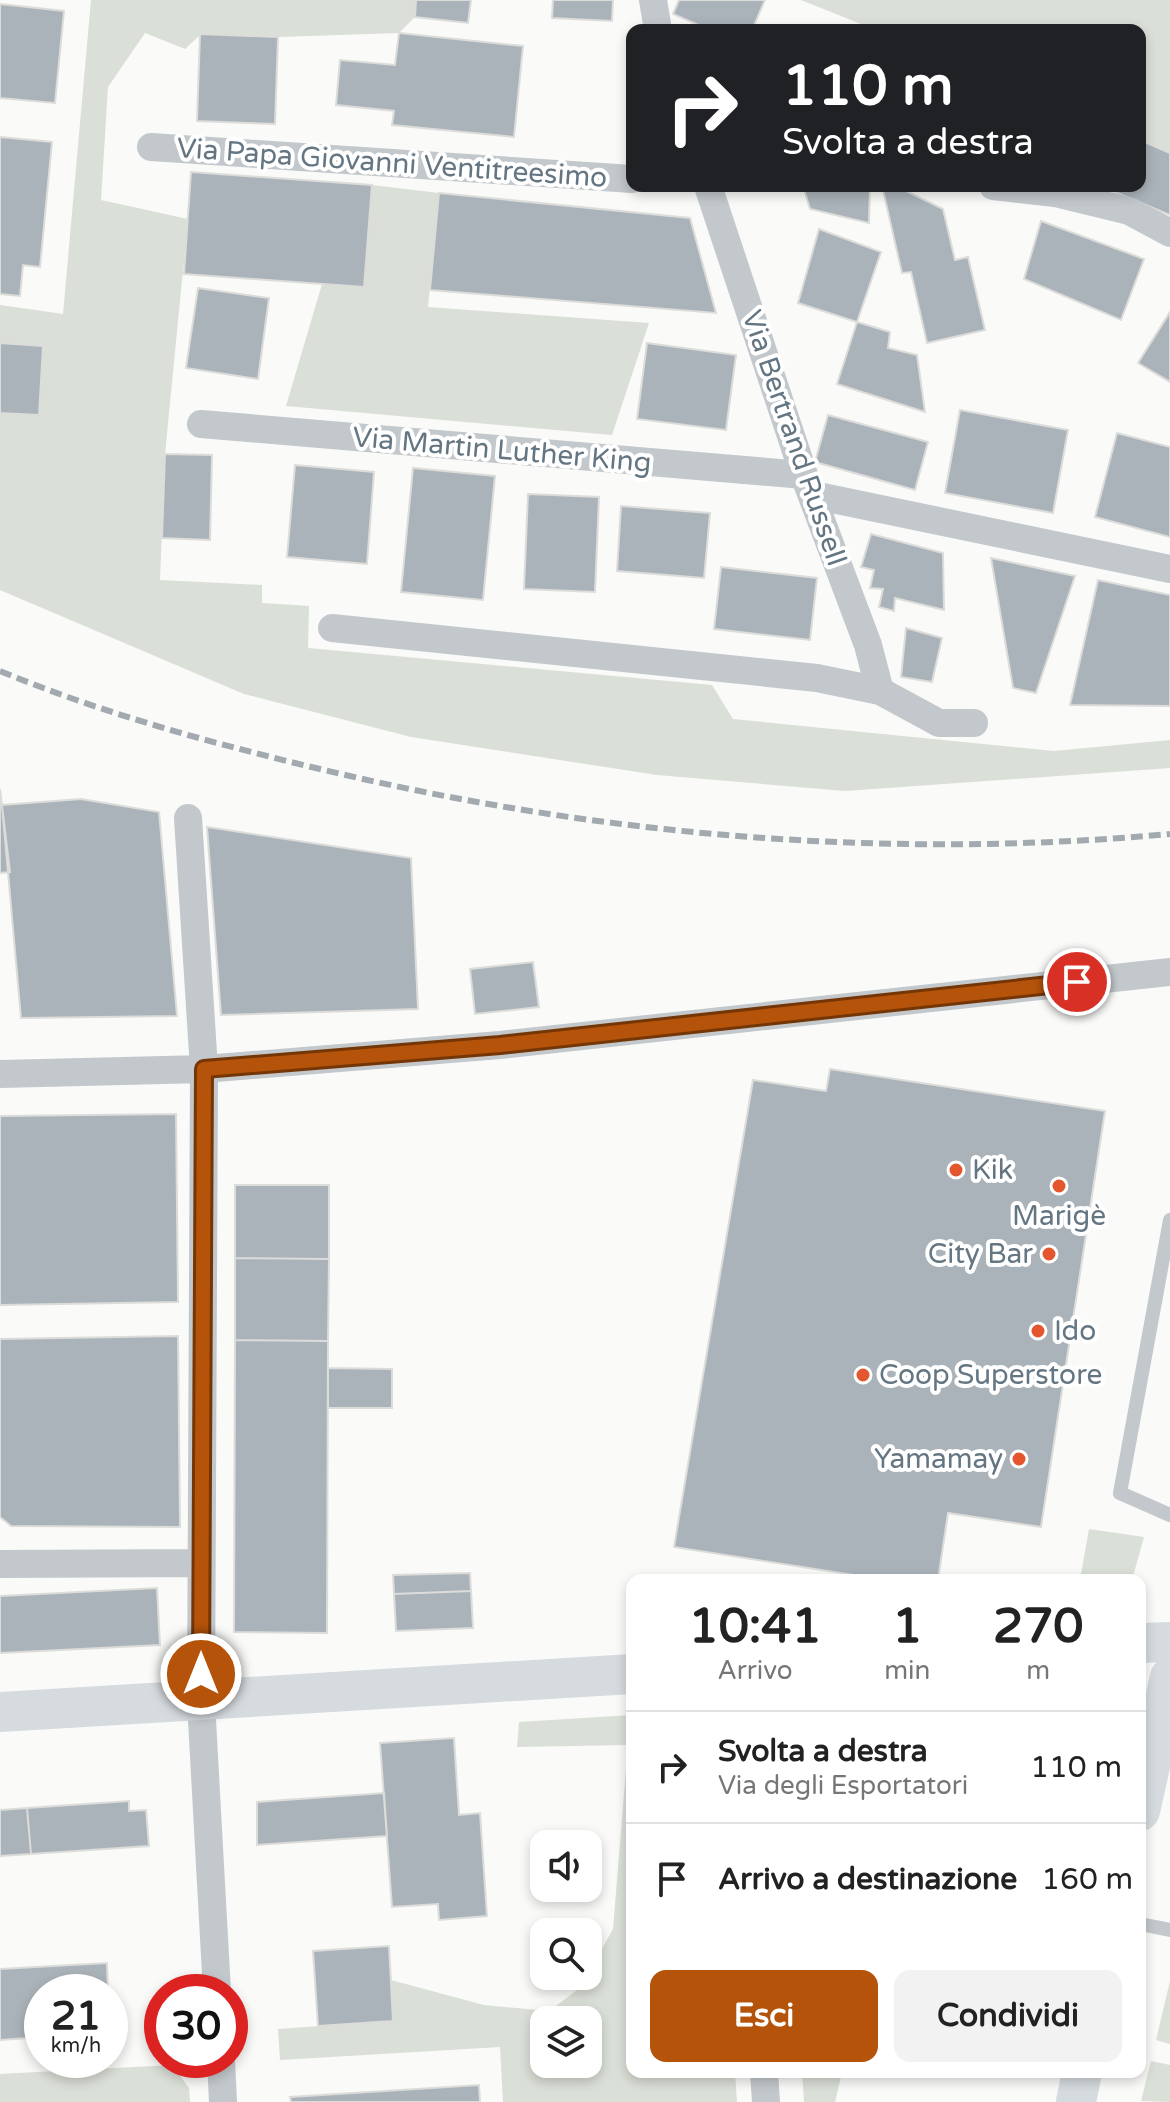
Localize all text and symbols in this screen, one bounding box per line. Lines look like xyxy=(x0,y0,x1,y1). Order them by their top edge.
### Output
text: 110 m xyxy=(782,53,953,120)
icon: right xyxy=(650,56,754,160)
text: Svolta a destra xyxy=(782,121,1034,164)
street label: Via Papa Giovanni Ventitreesimo xyxy=(176,131,608,195)
street label: Via Bertrand Russell xyxy=(734,306,854,570)
street label: Via Martin Luther King xyxy=(351,420,653,480)
pin xyxy=(1043,948,1111,1016)
icon: arrive xyxy=(1055,960,1099,1004)
place label: Kik xyxy=(972,1153,1013,1187)
marker: Kik xyxy=(947,1161,965,1179)
marker: Marigè xyxy=(1050,1177,1068,1195)
place label: Marigè xyxy=(1012,1199,1106,1233)
place label: City Bar xyxy=(928,1237,1033,1271)
marker: City Bar xyxy=(1040,1245,1058,1263)
place label: Ido xyxy=(1054,1314,1096,1348)
marker: Ido xyxy=(1029,1322,1047,1340)
place label: Coop Superstore xyxy=(879,1358,1102,1392)
marker: Coop Superstore xyxy=(854,1366,872,1384)
place label: Yamamay xyxy=(874,1442,1003,1476)
marker: Yamamay xyxy=(1010,1450,1028,1468)
text: 10:41 xyxy=(689,1598,822,1656)
text: 1 xyxy=(892,1598,922,1656)
text: 270 xyxy=(993,1598,1083,1656)
position arrow xyxy=(159,1632,243,1716)
text: Arrivo xyxy=(718,1655,793,1686)
text: min xyxy=(884,1655,930,1686)
text: m xyxy=(1026,1655,1050,1686)
text: Svolta a destra xyxy=(718,1733,928,1770)
icon: right xyxy=(650,1745,694,1789)
text: 110 m xyxy=(1030,1749,1122,1786)
text: Via degli Esportatori xyxy=(718,1770,968,1801)
map controls xyxy=(530,1830,602,2078)
button: sound xyxy=(530,1830,602,1902)
icon: arrive xyxy=(650,1857,694,1901)
text: Arrivo a destinazione xyxy=(718,1861,1017,1898)
text: 160 m xyxy=(1041,1861,1133,1898)
button: search xyxy=(530,1918,602,1990)
button: Esci xyxy=(650,1970,878,2062)
button: Condividi xyxy=(894,1970,1122,2062)
speed limit sign: 30 xyxy=(144,1974,248,2078)
text: 21 xyxy=(51,1992,101,2040)
button: layers xyxy=(530,2006,602,2078)
text: km/h xyxy=(51,2034,101,2058)

